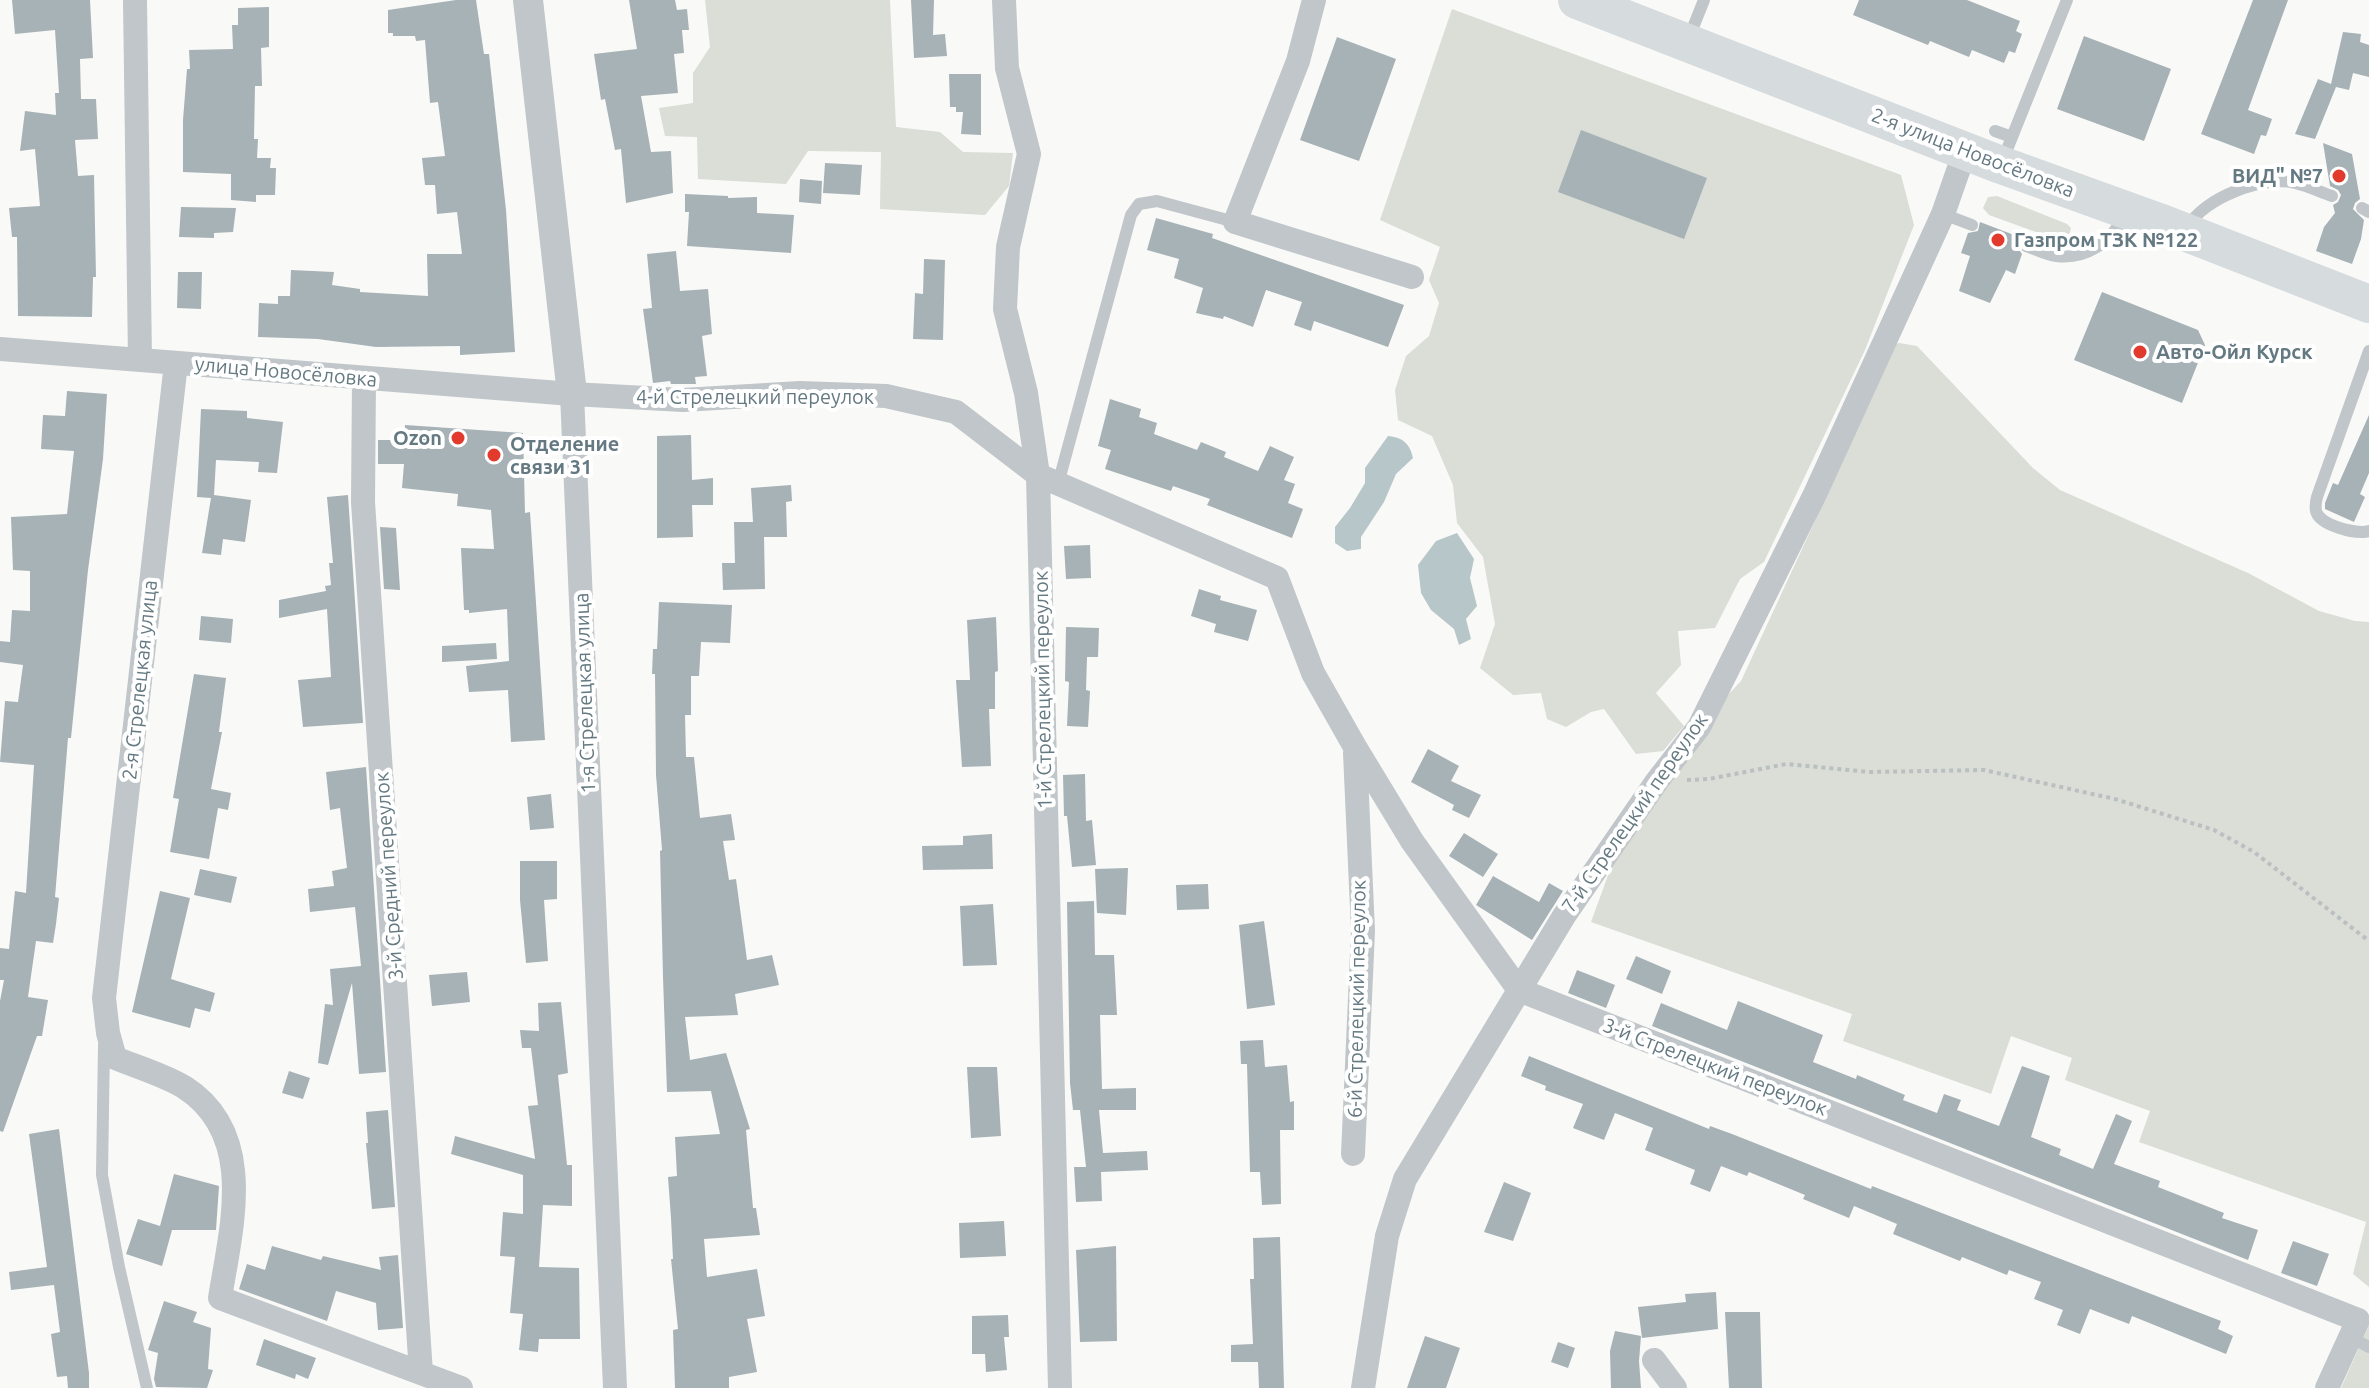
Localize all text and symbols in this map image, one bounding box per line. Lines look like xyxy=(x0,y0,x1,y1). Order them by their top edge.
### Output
street label: 2-я улица Новосёловка xyxy=(1868,103,2078,203)
place label: ВИД" №7 xyxy=(2232,164,2323,188)
marker: ВИД" №7 xyxy=(2330,167,2348,185)
place label: Газпром ТЗК №122 xyxy=(2014,228,2198,252)
marker: Газпром ТЗК №122 xyxy=(1989,231,2007,249)
place label: Авто-Ойл Курск xyxy=(2156,340,2313,364)
marker: Авто-Ойл Курск xyxy=(2131,343,2149,361)
street label: улица Новосёловка xyxy=(194,352,378,392)
street label: 4-й Стрелецкий переулок xyxy=(636,385,874,409)
place label: Ozon xyxy=(393,426,442,450)
marker: Ozon xyxy=(449,429,467,447)
place label: Отделение связи 31 xyxy=(510,432,619,479)
marker: Отделение связи 31 xyxy=(485,446,503,464)
street label: 1-й Стрелецкий переулок xyxy=(1029,571,1057,809)
street label: 2-я Стрелецкая улица xyxy=(118,579,162,781)
street label: 1-я Стрелецкая улица xyxy=(570,592,600,794)
street label: 7-й Стрелецкий переулок xyxy=(1557,709,1713,917)
street label: 3-й Средний переулок xyxy=(370,771,408,981)
street label: 6-й Стрелецкий переулок xyxy=(1343,880,1371,1118)
street label: 3-й Стрелецкий переулок xyxy=(1600,1013,1830,1121)

